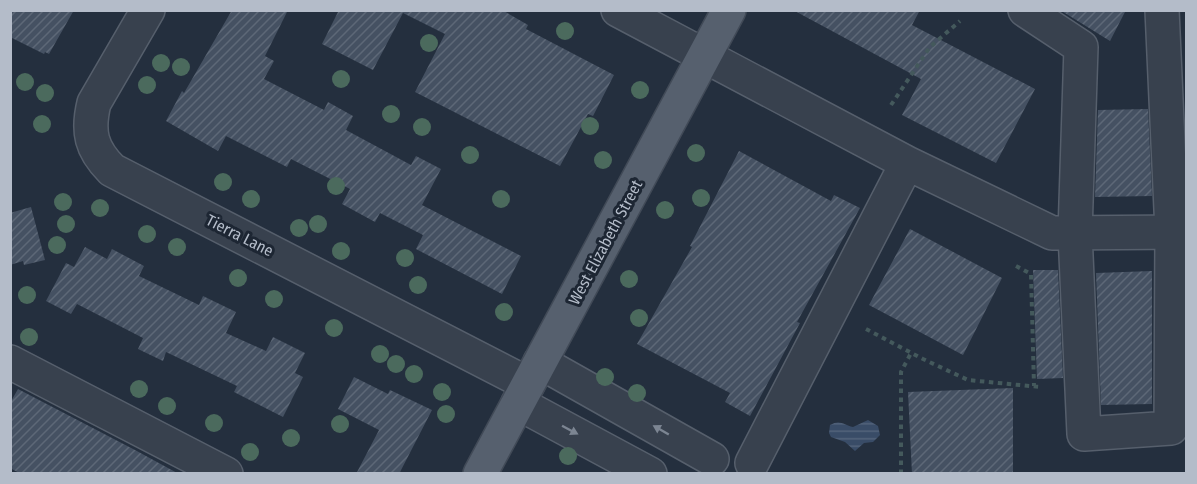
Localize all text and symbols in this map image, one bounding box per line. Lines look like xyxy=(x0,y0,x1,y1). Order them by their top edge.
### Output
street label: West Elizabeth Street xyxy=(565,176,647,308)
street label: Tierra Lane xyxy=(203,210,277,260)
one-way arrow xyxy=(561,425,578,435)
one-way arrow xyxy=(653,425,669,436)

